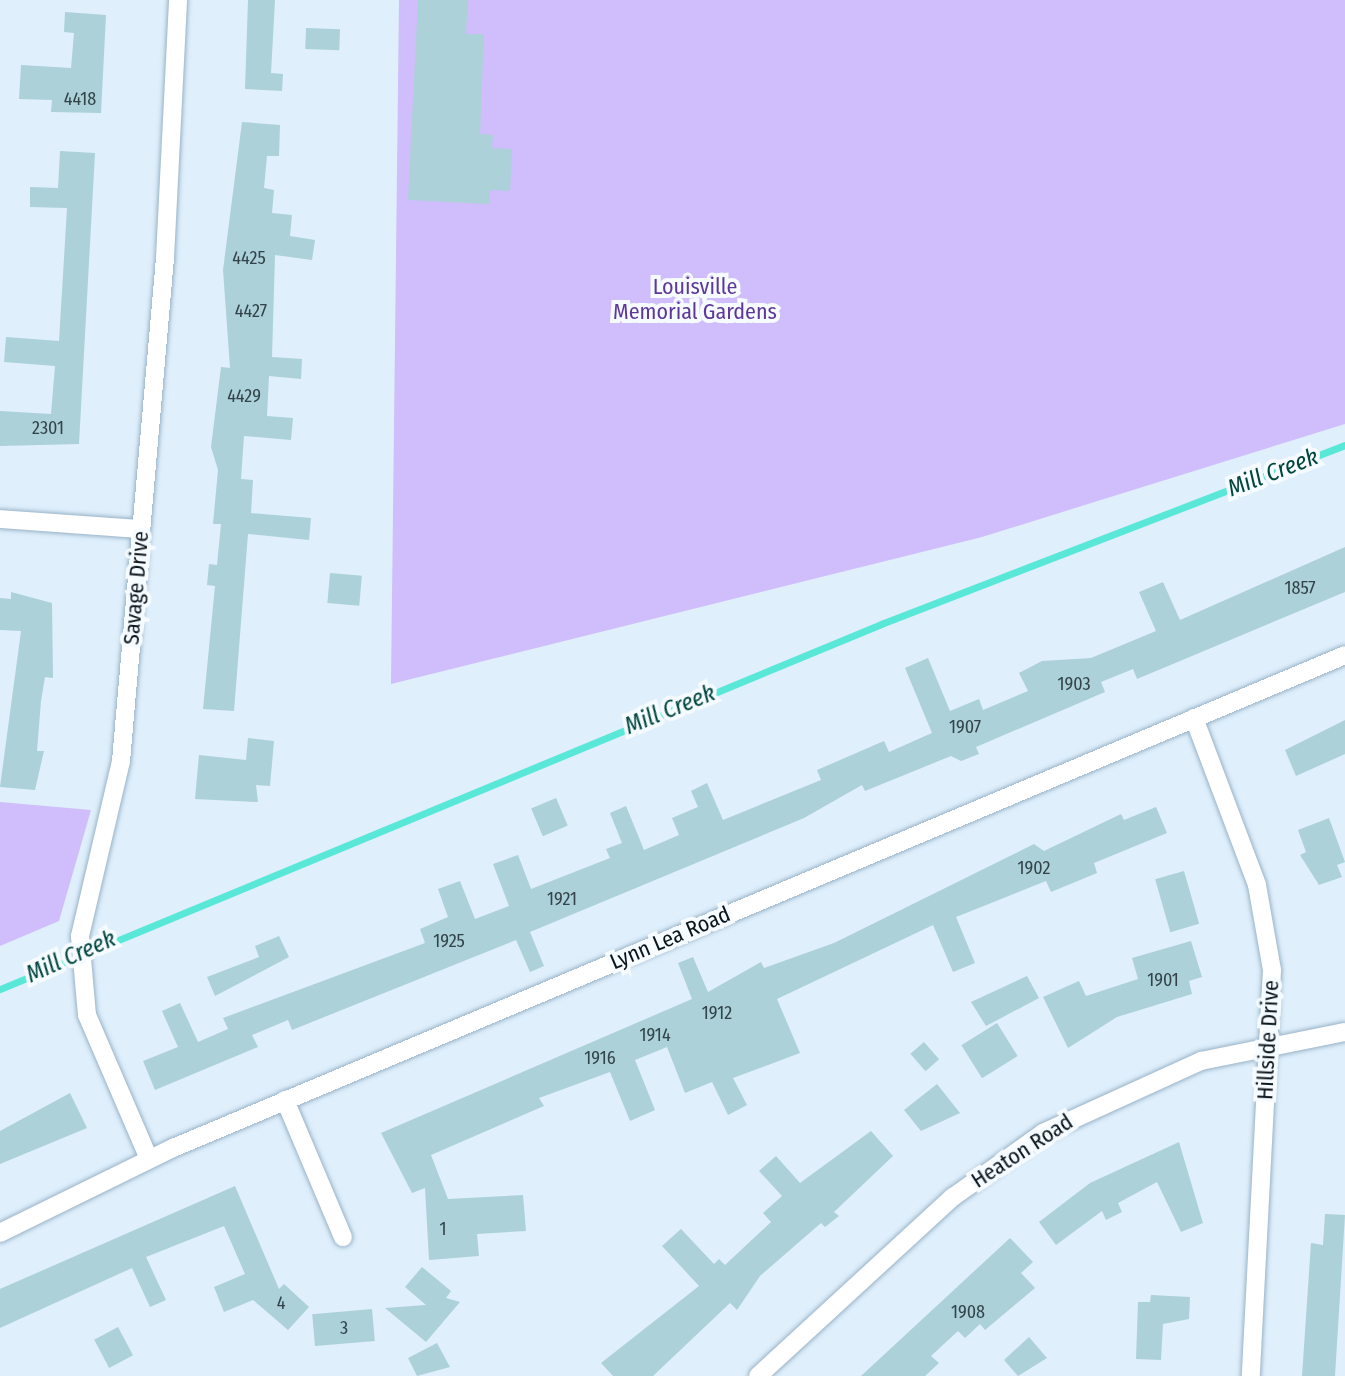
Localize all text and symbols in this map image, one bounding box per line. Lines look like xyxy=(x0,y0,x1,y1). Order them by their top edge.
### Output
house number: 4418 xyxy=(64,88,96,110)
house number: 4425 xyxy=(232,247,266,269)
park label: Louisville Memorial Gardens xyxy=(613,273,777,324)
house number: 4427 xyxy=(235,300,267,322)
house number: 4429 xyxy=(227,385,261,407)
house number: 2301 xyxy=(32,417,64,439)
water label: Mill Creek xyxy=(1223,443,1323,503)
street label: Savage Drive xyxy=(118,530,154,646)
house number: 1857 xyxy=(1284,577,1316,599)
house number: 1903 xyxy=(1057,673,1091,695)
water label: Mill Creek xyxy=(621,679,719,741)
house number: 1907 xyxy=(949,716,981,738)
house number: 1902 xyxy=(1018,857,1050,879)
house number: 1921 xyxy=(547,888,577,910)
street label: Lynn Lea Road xyxy=(606,901,734,975)
water label: Mill Creek xyxy=(22,925,120,989)
house number: 1925 xyxy=(433,930,465,952)
house number: 1901 xyxy=(1147,969,1179,991)
street label: Hillside Drive xyxy=(1252,979,1284,1101)
house number: 1912 xyxy=(702,1002,732,1024)
house number: 1914 xyxy=(639,1024,671,1046)
house number: 1916 xyxy=(584,1047,616,1069)
street label: Heaton Road xyxy=(966,1108,1078,1194)
house number: 1 xyxy=(439,1218,447,1240)
house number: 4 xyxy=(277,1292,285,1314)
house number: 1908 xyxy=(951,1301,985,1323)
house number: 3 xyxy=(340,1317,348,1339)

